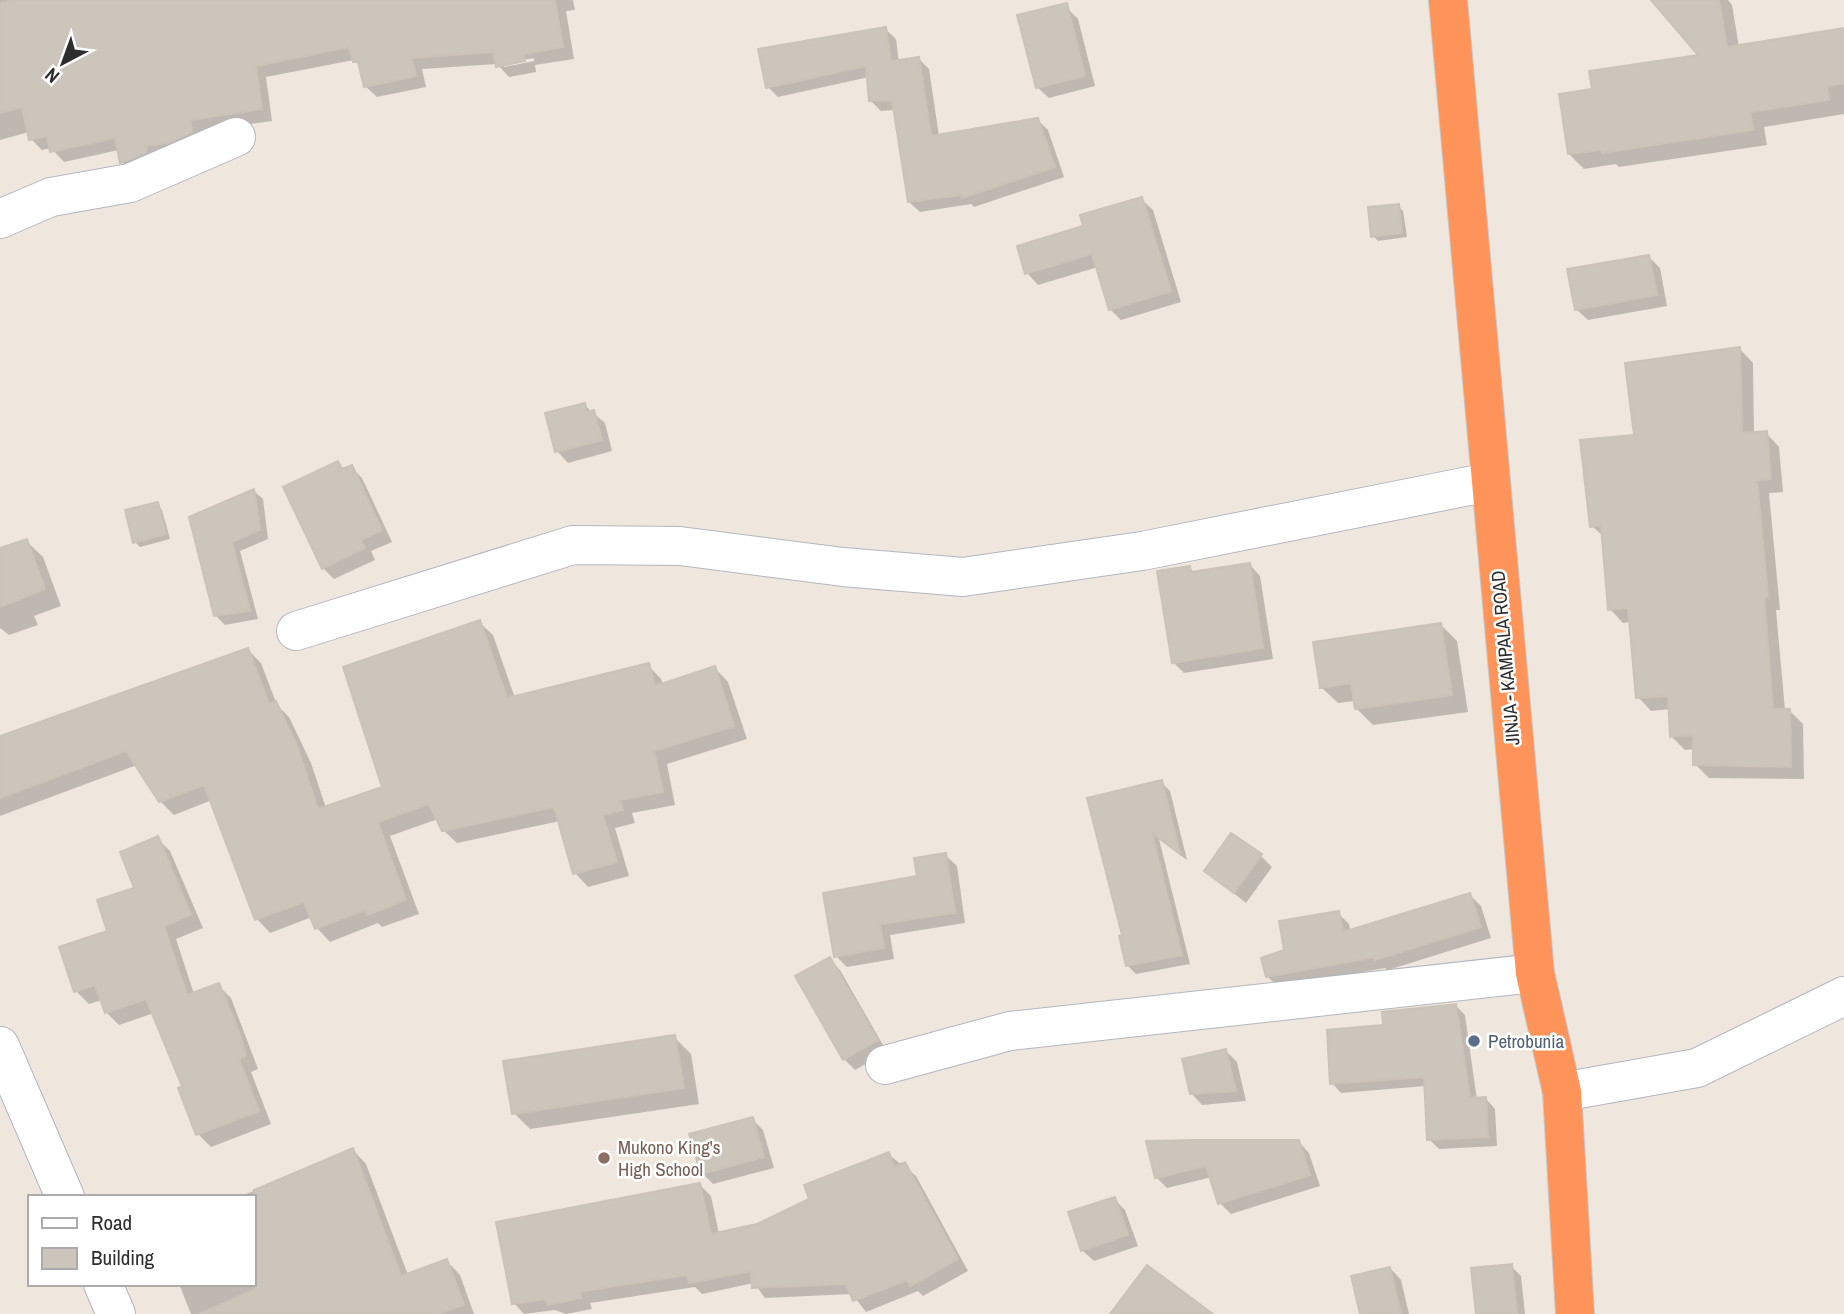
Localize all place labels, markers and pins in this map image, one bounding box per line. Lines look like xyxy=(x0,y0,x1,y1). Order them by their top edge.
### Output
place label: Petrobunia xyxy=(1488,1028,1565,1054)
marker: Petrobunia xyxy=(1466,1033,1482,1049)
place label: Mukono King's High School xyxy=(618,1134,721,1182)
marker: Mukono King's High School xyxy=(596,1150,612,1166)

